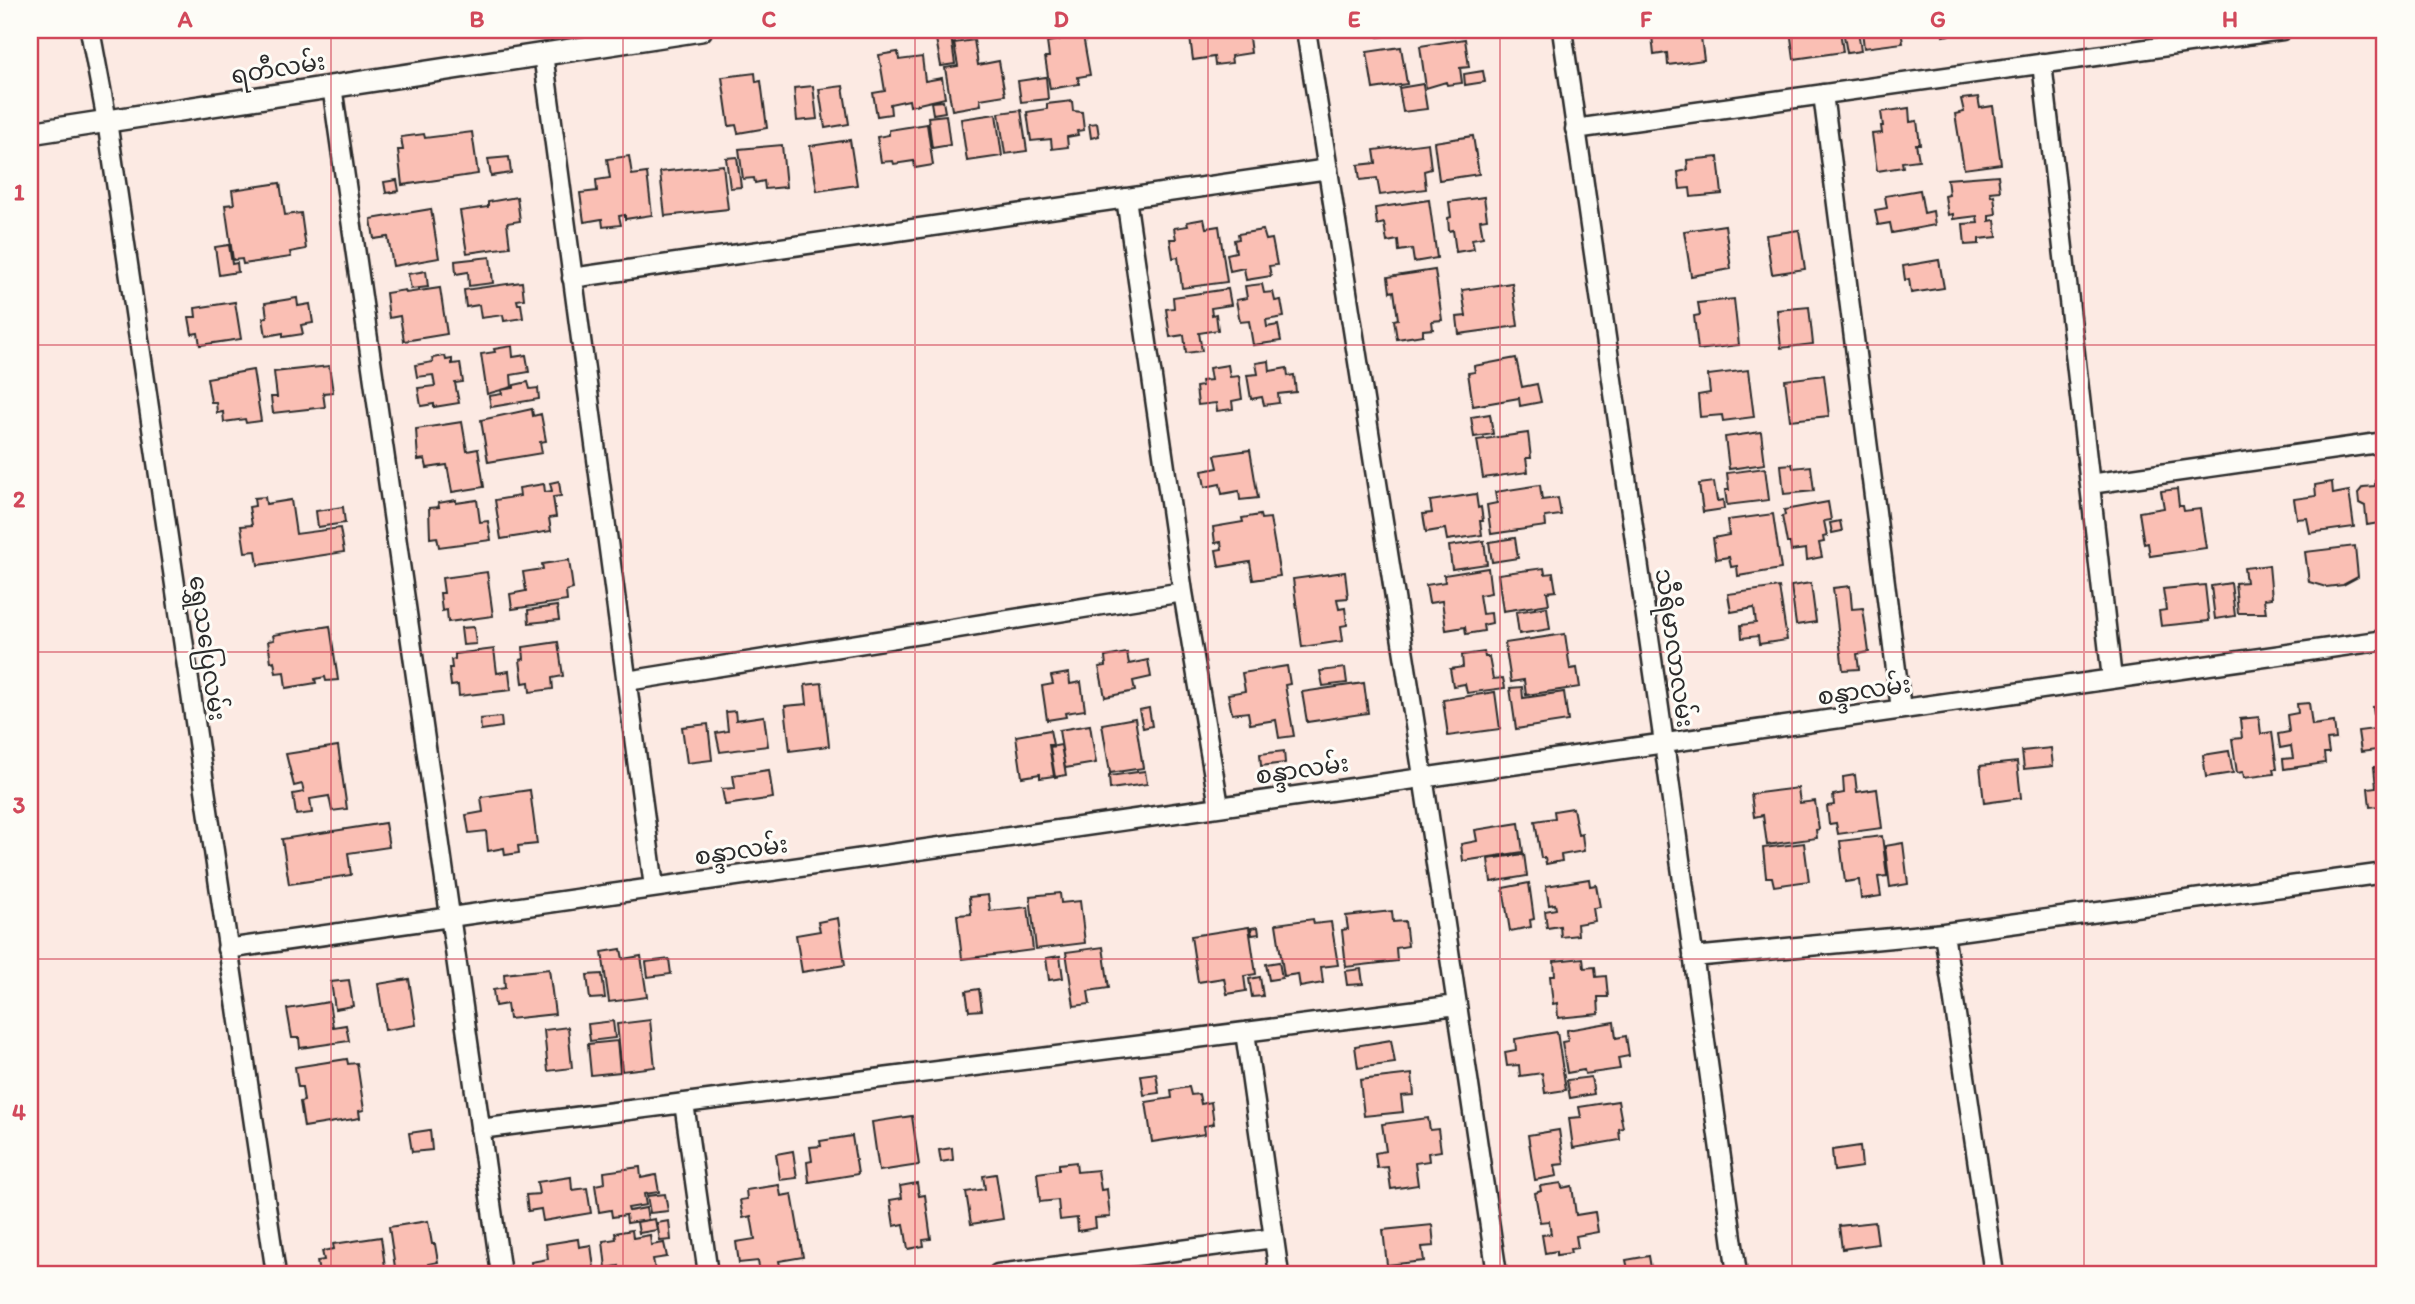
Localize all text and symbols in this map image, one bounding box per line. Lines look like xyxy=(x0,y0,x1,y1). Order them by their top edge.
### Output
text: A xyxy=(177,5,193,33)
text: B xyxy=(470,5,485,33)
text: C xyxy=(762,5,777,33)
text: D xyxy=(1053,5,1069,33)
text: E xyxy=(1348,5,1361,33)
text: F xyxy=(1640,5,1653,33)
text: G xyxy=(1930,5,1946,33)
text: H xyxy=(2222,5,2238,33)
street label: ရတီလမ်း xyxy=(229,45,328,95)
text: 1 xyxy=(14,178,25,206)
text: 2 xyxy=(13,485,26,513)
street label: သီရိမာလာလမ်း xyxy=(1645,567,1701,730)
street label: ရွှေသပြေလမ်း xyxy=(178,573,234,723)
street label: စန္ဒာလမ်း xyxy=(1815,668,1913,716)
street label: စန္ဒာလမ်း xyxy=(1253,747,1351,795)
text: 3 xyxy=(13,791,26,819)
street label: စန္ဒာလမ်း xyxy=(692,828,790,876)
text: 4 xyxy=(12,1098,26,1126)

